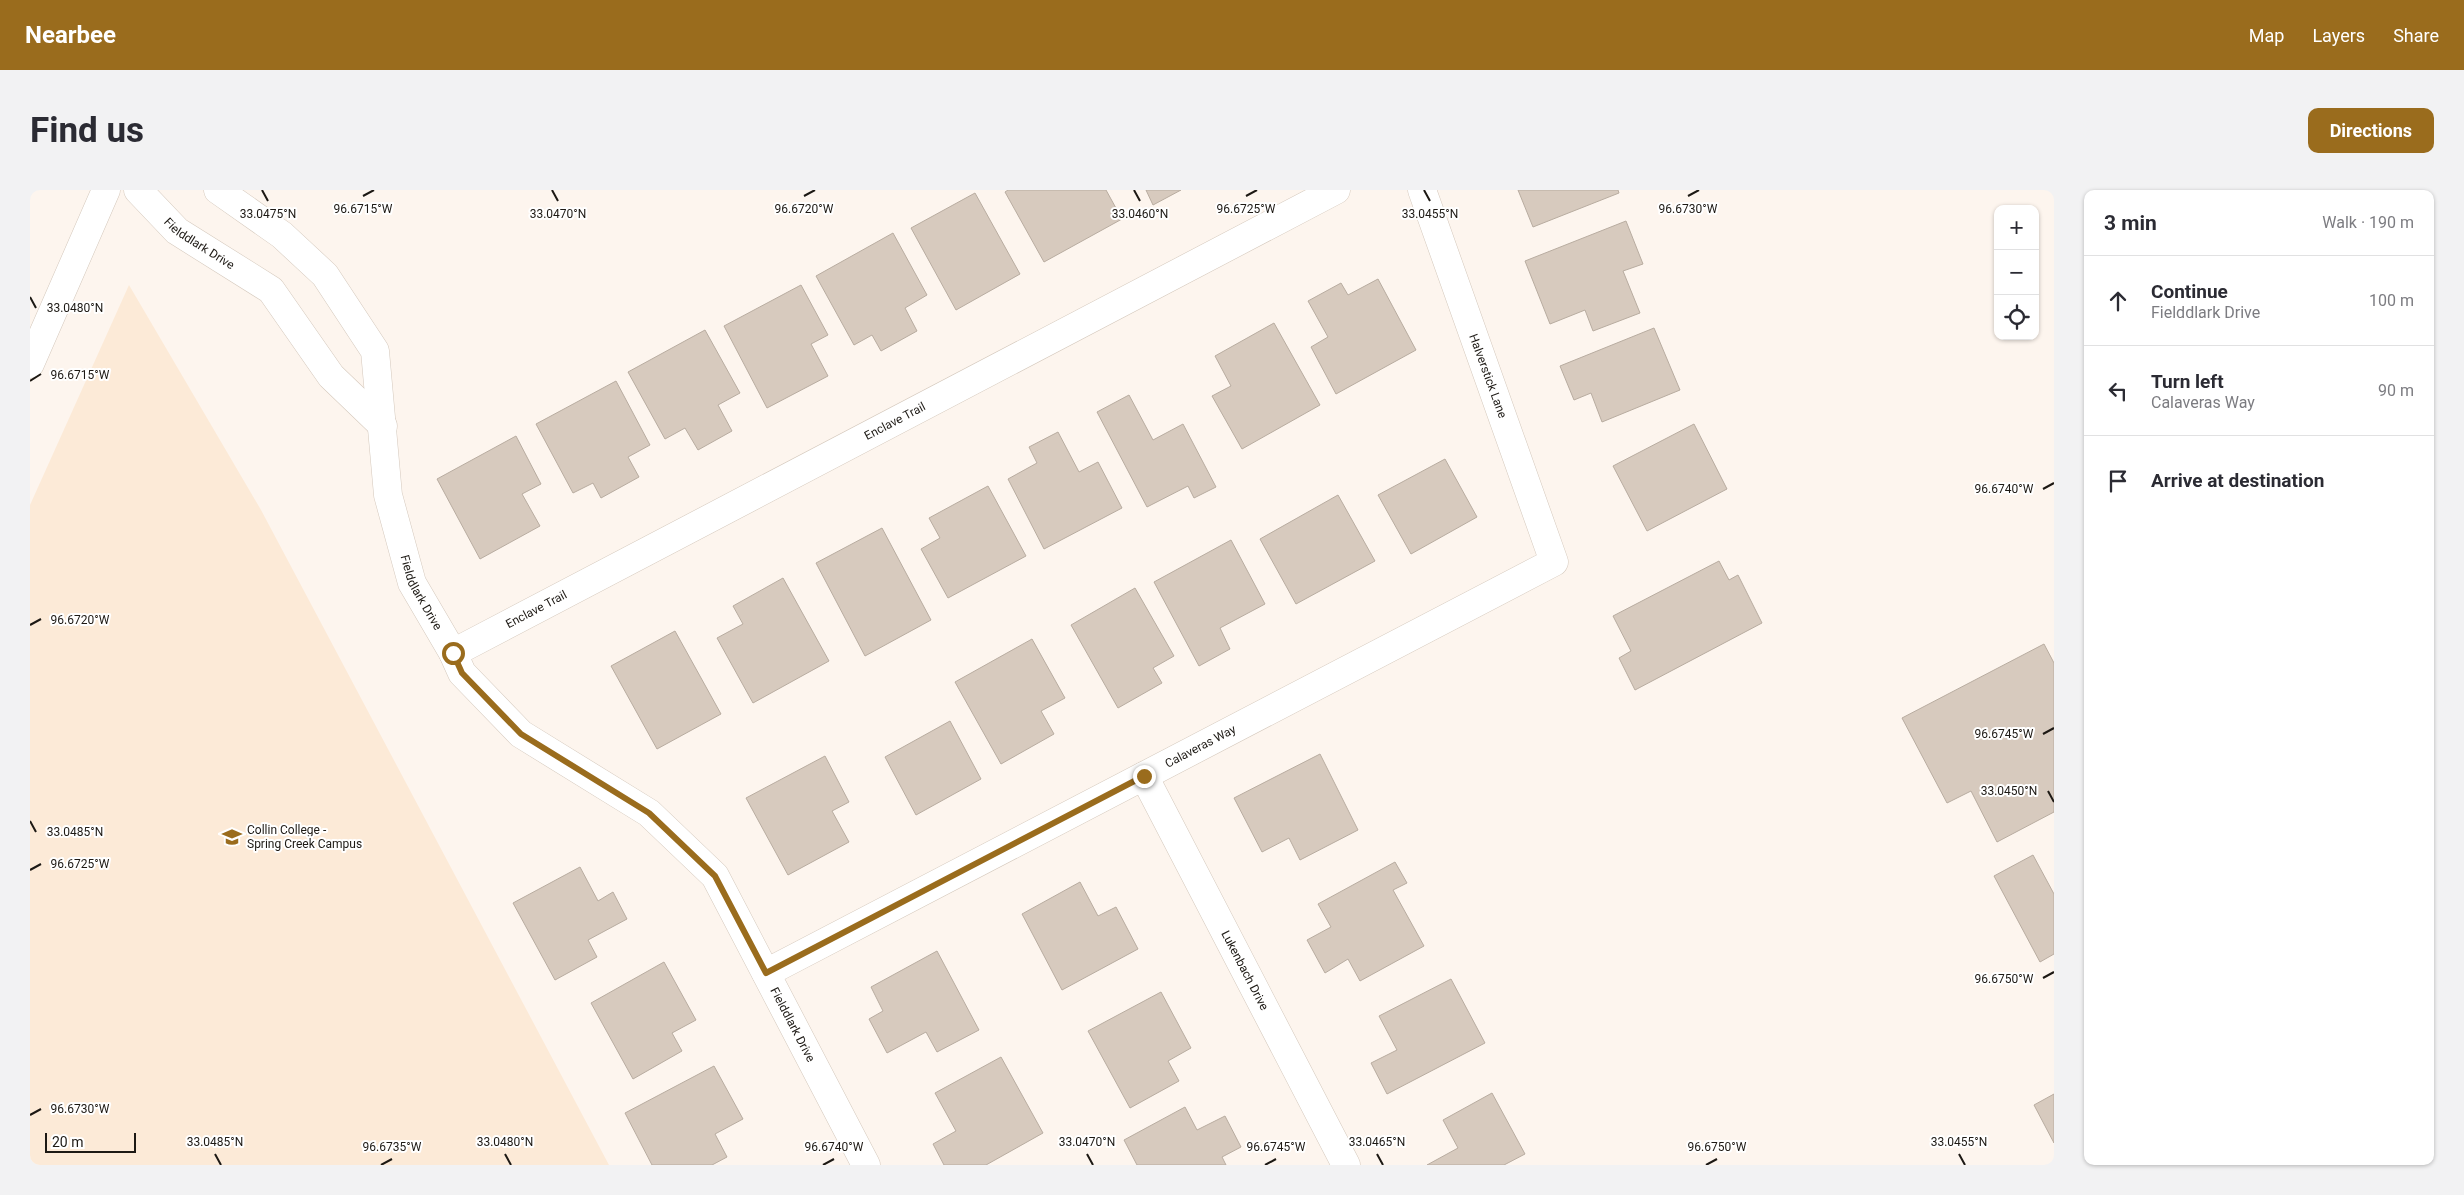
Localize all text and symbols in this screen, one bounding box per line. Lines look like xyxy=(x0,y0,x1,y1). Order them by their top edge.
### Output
text: Nearbee xyxy=(25,21,116,49)
text: Map xyxy=(2249,25,2284,46)
text: Layers xyxy=(2312,25,2365,46)
text: Share xyxy=(2393,25,2439,46)
button: Directions xyxy=(2308,108,2434,153)
text: Find us xyxy=(30,110,144,151)
text: 96.6715°W xyxy=(334,202,393,216)
text: 96.6720°W xyxy=(775,202,834,216)
text: 96.6725°W xyxy=(1217,202,1276,216)
text: 96.6730°W xyxy=(1659,202,1718,216)
map controls xyxy=(1994,205,2039,340)
button: + xyxy=(1994,205,2039,250)
text: 33.0475°N xyxy=(240,207,296,221)
text: 33.0470°N xyxy=(530,207,586,221)
text: 33.0460°N xyxy=(1112,207,1168,221)
text: 33.0455°N xyxy=(1402,207,1458,221)
text: 3 min xyxy=(2104,211,2157,235)
text: Walk · 190 m xyxy=(2322,213,2414,232)
street label: Fielddlark Drive xyxy=(161,215,237,272)
button: − xyxy=(1994,250,2039,295)
text: Continue xyxy=(2151,280,2228,303)
icon: ahead xyxy=(2104,287,2132,315)
text: 100 m xyxy=(2369,291,2414,310)
button: locate xyxy=(1994,295,2039,340)
text: 33.0480°N xyxy=(47,301,103,315)
text: Fielddlark Drive xyxy=(2151,303,2260,322)
street label: Halverstick Lane xyxy=(1466,332,1510,420)
text: 96.6715°W xyxy=(51,368,110,382)
text: Turn left xyxy=(2151,370,2224,393)
icon: left xyxy=(2104,377,2132,405)
text: 90 m xyxy=(2378,381,2414,400)
text: Calaveras Way xyxy=(2151,393,2255,412)
street label: Enclave Trail xyxy=(862,400,928,443)
icon: arrive xyxy=(2104,467,2132,495)
text: Arrive at destination xyxy=(2151,469,2324,492)
text: 96.6740°W xyxy=(1975,482,2034,496)
street label: Fielddlark Drive xyxy=(398,553,445,633)
street label: Enclave Trail xyxy=(503,588,569,631)
text: 96.6720°W xyxy=(51,613,110,627)
route start xyxy=(442,642,465,665)
street label: Calaveras Way xyxy=(1163,722,1239,771)
text: 96.6745°W xyxy=(1975,727,2034,741)
route end xyxy=(1133,765,1156,788)
text: 33.0450°N xyxy=(1981,784,2037,798)
place label: Collin College - Spring Creek Campus xyxy=(247,823,362,851)
text: 33.0485°N xyxy=(47,825,103,839)
school or university icon: Collin College - Spring Creek Campus xyxy=(221,826,243,848)
text: 96.6725°W xyxy=(51,857,110,871)
street label: Lukenbach Drive xyxy=(1218,928,1271,1013)
text: 96.6750°W xyxy=(1975,972,2034,986)
street label: Fielddlark Drive xyxy=(767,985,818,1064)
text: 96.6730°W xyxy=(51,1102,110,1116)
scale bar xyxy=(45,1130,136,1153)
text: 20 m xyxy=(52,1134,84,1150)
text: 33.0485°N xyxy=(187,1135,243,1149)
text: 33.0480°N xyxy=(477,1135,533,1149)
text: 33.0470°N xyxy=(1059,1135,1115,1149)
text: 33.0465°N xyxy=(1349,1135,1405,1149)
text: 33.0455°N xyxy=(1931,1135,1987,1149)
text: 96.6735°W xyxy=(363,1140,422,1154)
text: 96.6740°W xyxy=(805,1140,864,1154)
text: 96.6745°W xyxy=(1247,1140,1306,1154)
text: 96.6750°W xyxy=(1688,1140,1747,1154)

